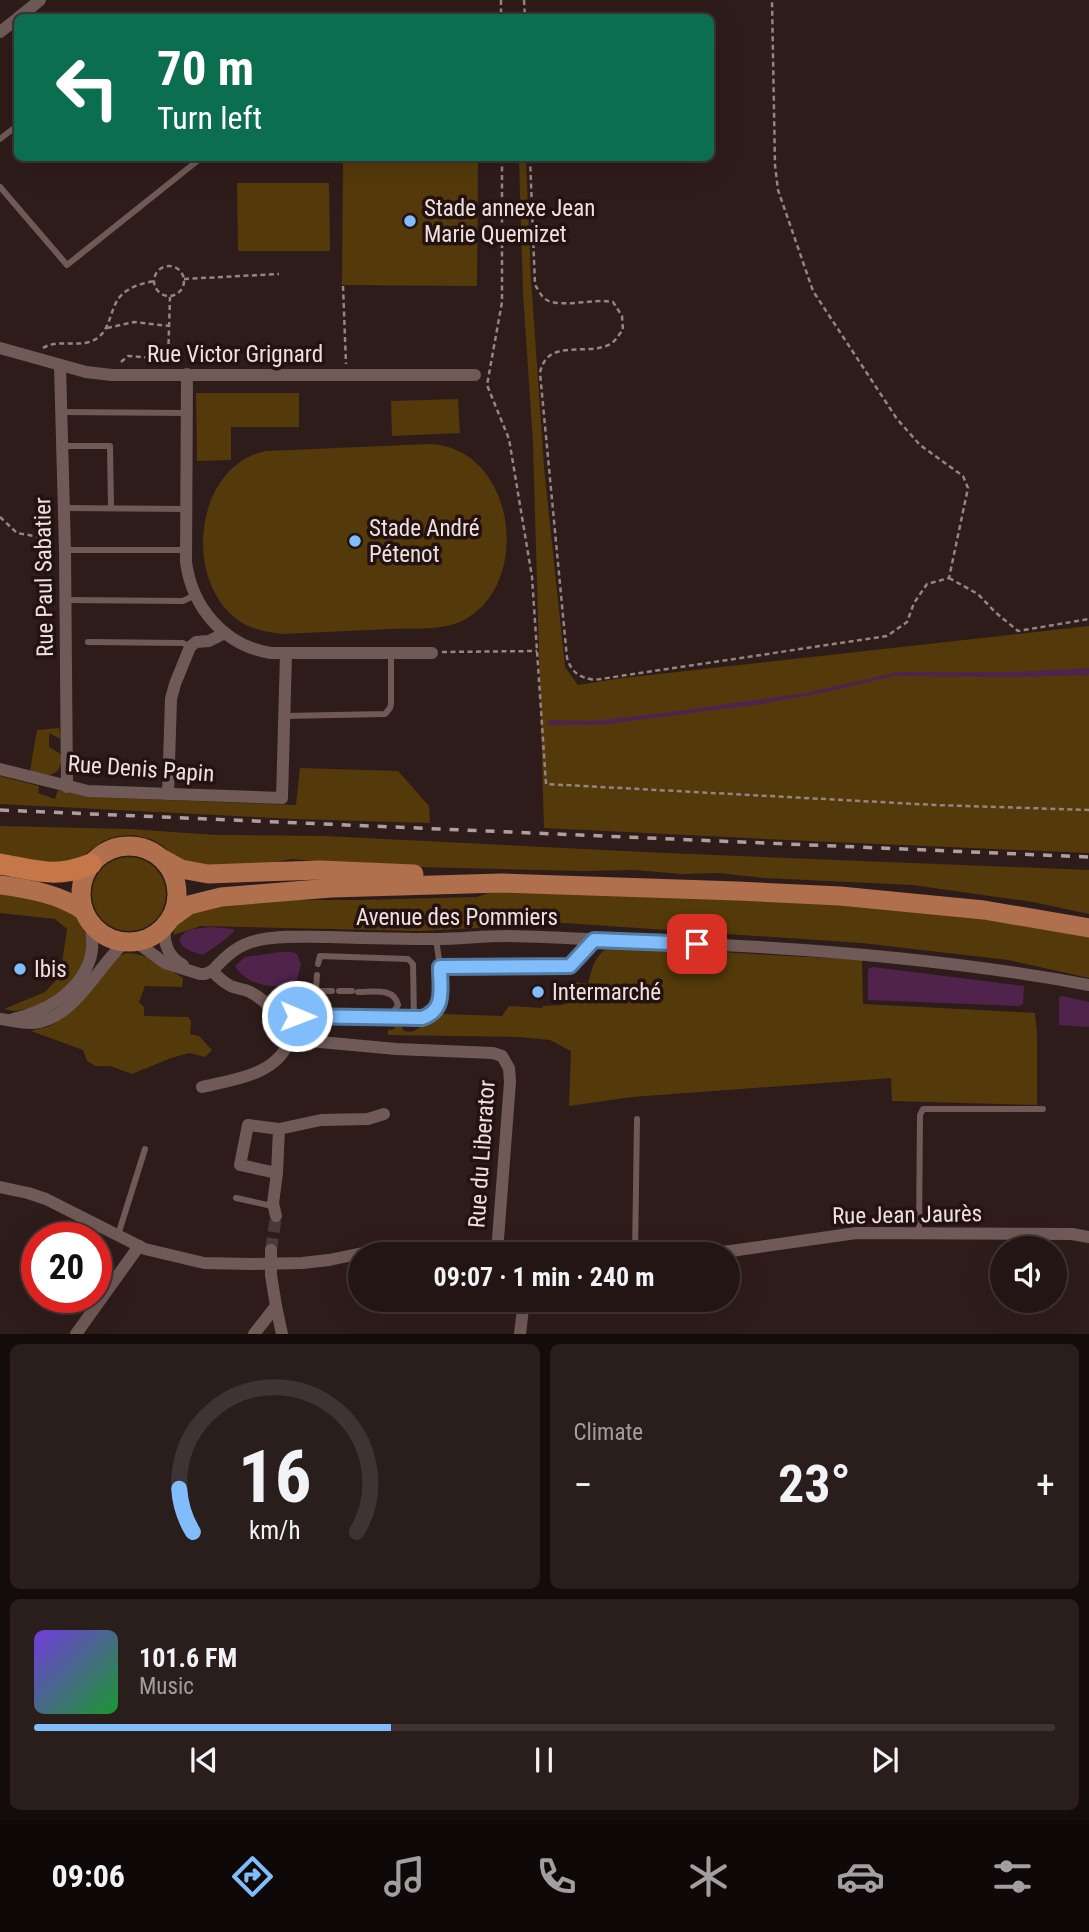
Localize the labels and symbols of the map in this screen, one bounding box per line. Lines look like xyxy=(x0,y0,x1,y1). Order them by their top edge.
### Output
place label: Stade annexe Jean Marie Quemizet xyxy=(424,195,595,248)
marker: Stade annexe Jean Marie Quemizet xyxy=(402,213,418,229)
street label: Rue Victor Grignard xyxy=(147,341,323,368)
street label: Rue Paul Sabatier xyxy=(29,497,59,657)
place label: Stade André Pétenot xyxy=(369,515,480,568)
marker: Stade André Pétenot xyxy=(347,533,363,549)
street label: Rue Denis Papin xyxy=(67,750,215,788)
street label: Avenue des Pommiers xyxy=(356,904,558,931)
pin xyxy=(667,914,727,974)
place label: Ibis xyxy=(34,956,67,983)
marker: Ibis xyxy=(12,961,28,977)
position arrow xyxy=(260,979,334,1053)
place label: Intermarché xyxy=(552,979,661,1006)
marker: Intermarché xyxy=(530,984,546,1000)
street label: Rue du Liberator xyxy=(463,1079,501,1229)
street label: Rue Jean Jaurès xyxy=(832,1200,982,1230)
speed limit sign: 20 xyxy=(21,1222,112,1313)

